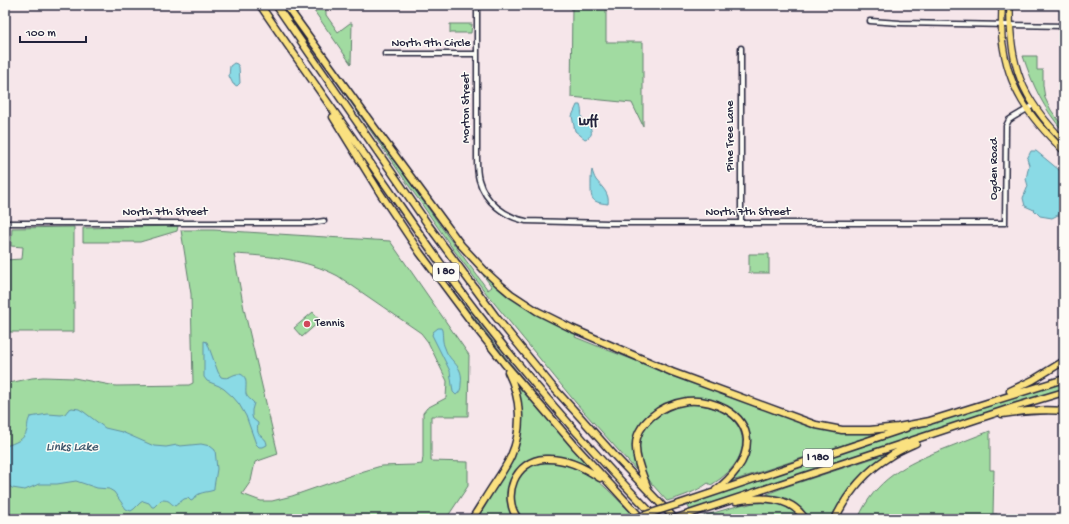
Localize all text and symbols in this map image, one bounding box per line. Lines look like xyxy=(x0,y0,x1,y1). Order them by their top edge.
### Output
scale bar xyxy=(20,18,86,44)
text: 100 m xyxy=(25,27,56,41)
street label: North 9th Circle xyxy=(392,37,471,51)
street label: Morton Street xyxy=(460,72,474,143)
street label: Pine Tree Lane xyxy=(724,100,738,173)
district label: Luff xyxy=(579,113,599,129)
street label: Ogden Road xyxy=(988,137,1002,200)
street label: North 7th Street xyxy=(123,206,209,220)
street label: North 7th Street xyxy=(706,206,792,220)
road number: I 80 xyxy=(433,263,459,281)
place label: Tennis xyxy=(314,317,345,331)
marker: Tennis xyxy=(302,319,312,329)
water label: Links Lake xyxy=(46,440,99,455)
road number: I 180 xyxy=(803,449,833,467)

